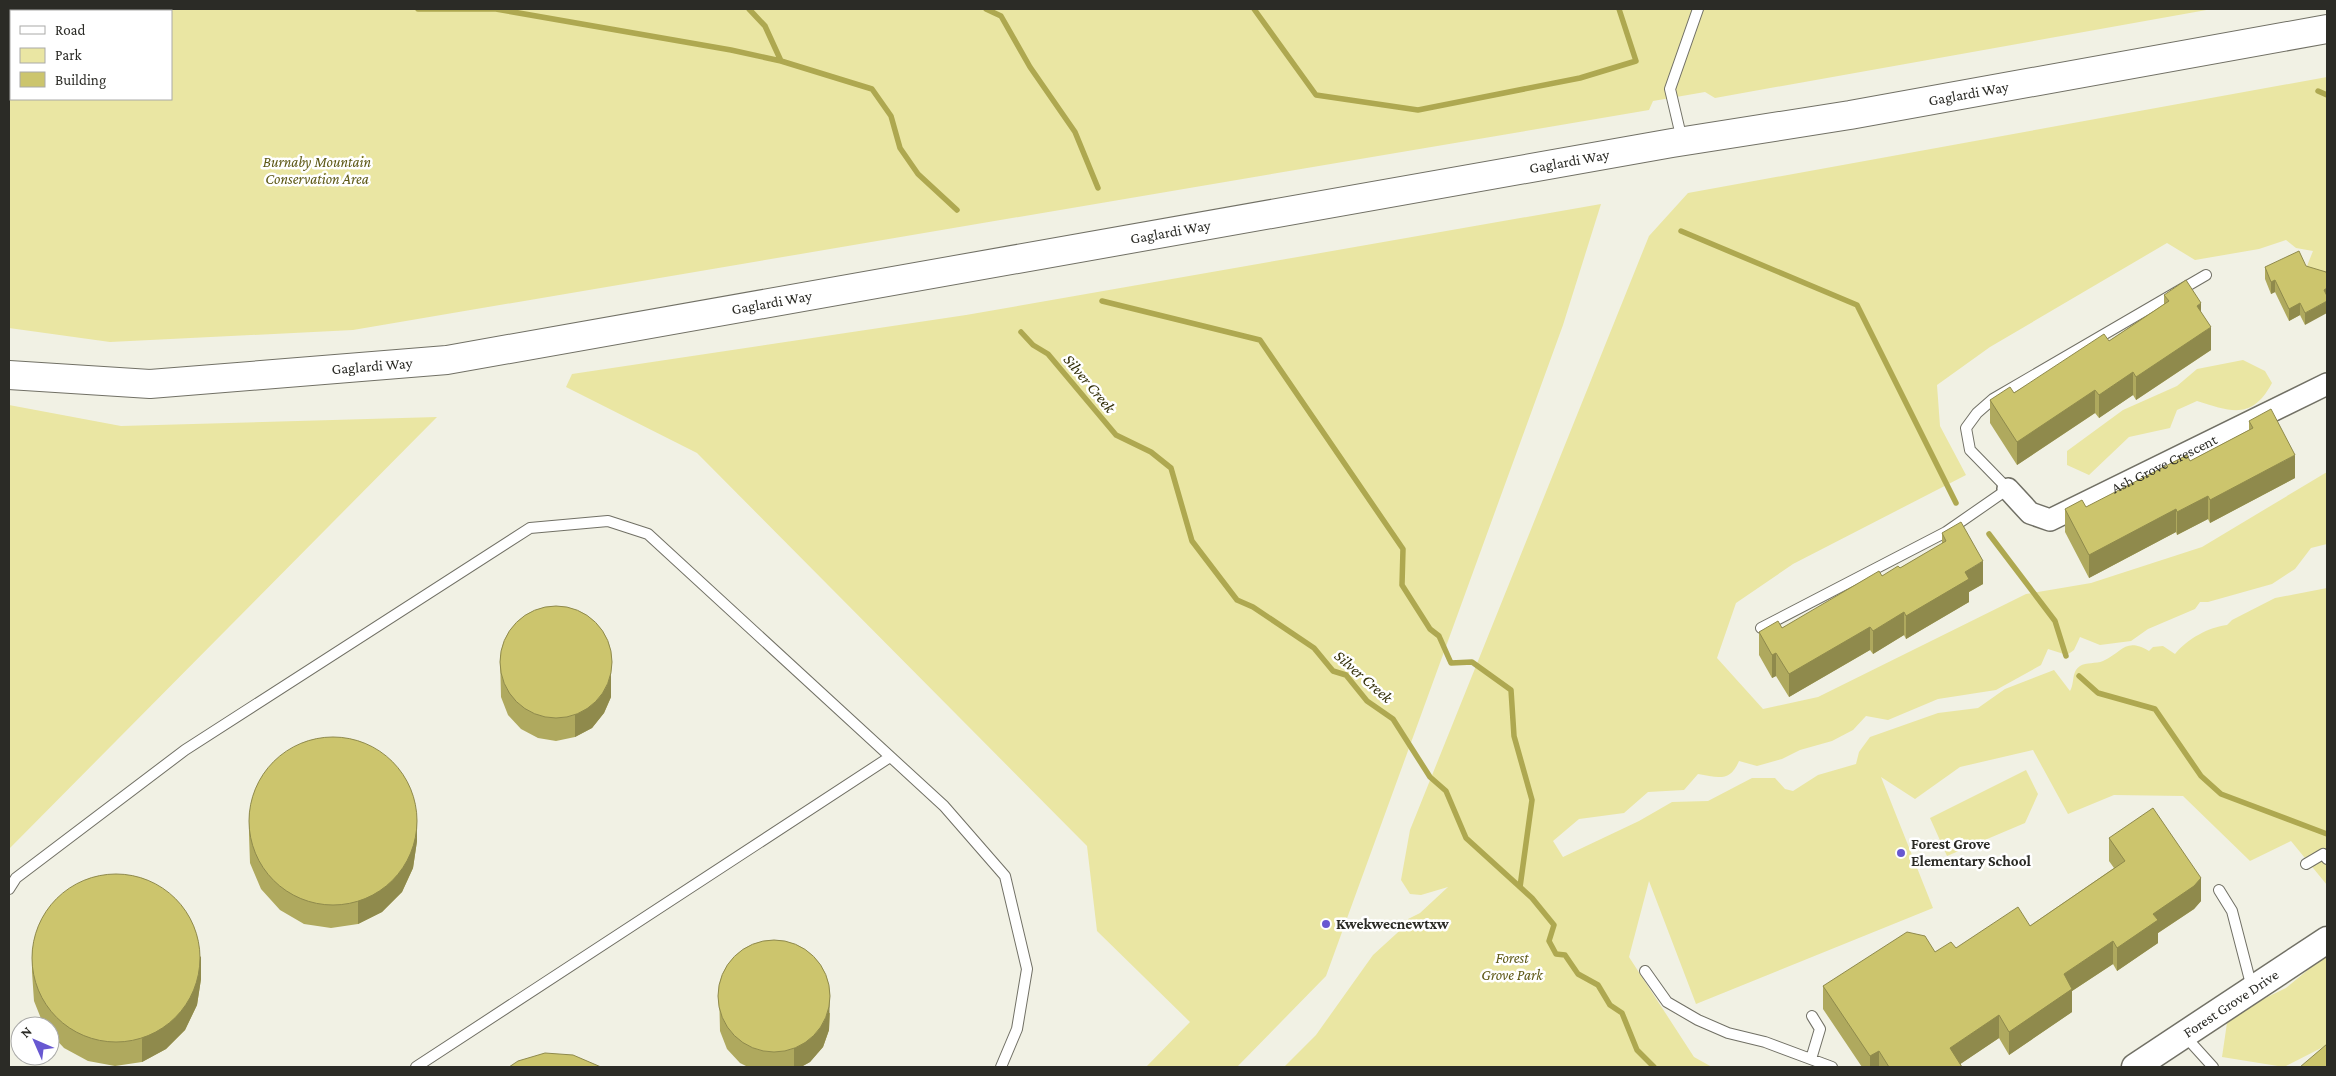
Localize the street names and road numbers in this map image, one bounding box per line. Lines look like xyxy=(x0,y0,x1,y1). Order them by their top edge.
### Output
street label: Gaglardi Way xyxy=(1927,79,2010,109)
street label: Gaglardi Way xyxy=(1528,146,1611,176)
street label: Gaglardi Way xyxy=(1129,217,1212,247)
street label: Gaglardi Way xyxy=(730,288,813,317)
street label: Gaglardi Way xyxy=(331,355,413,377)
street label: Ash Grove Crescent xyxy=(2109,431,2221,497)
street label: Forest Grove Drive xyxy=(2180,966,2282,1041)

